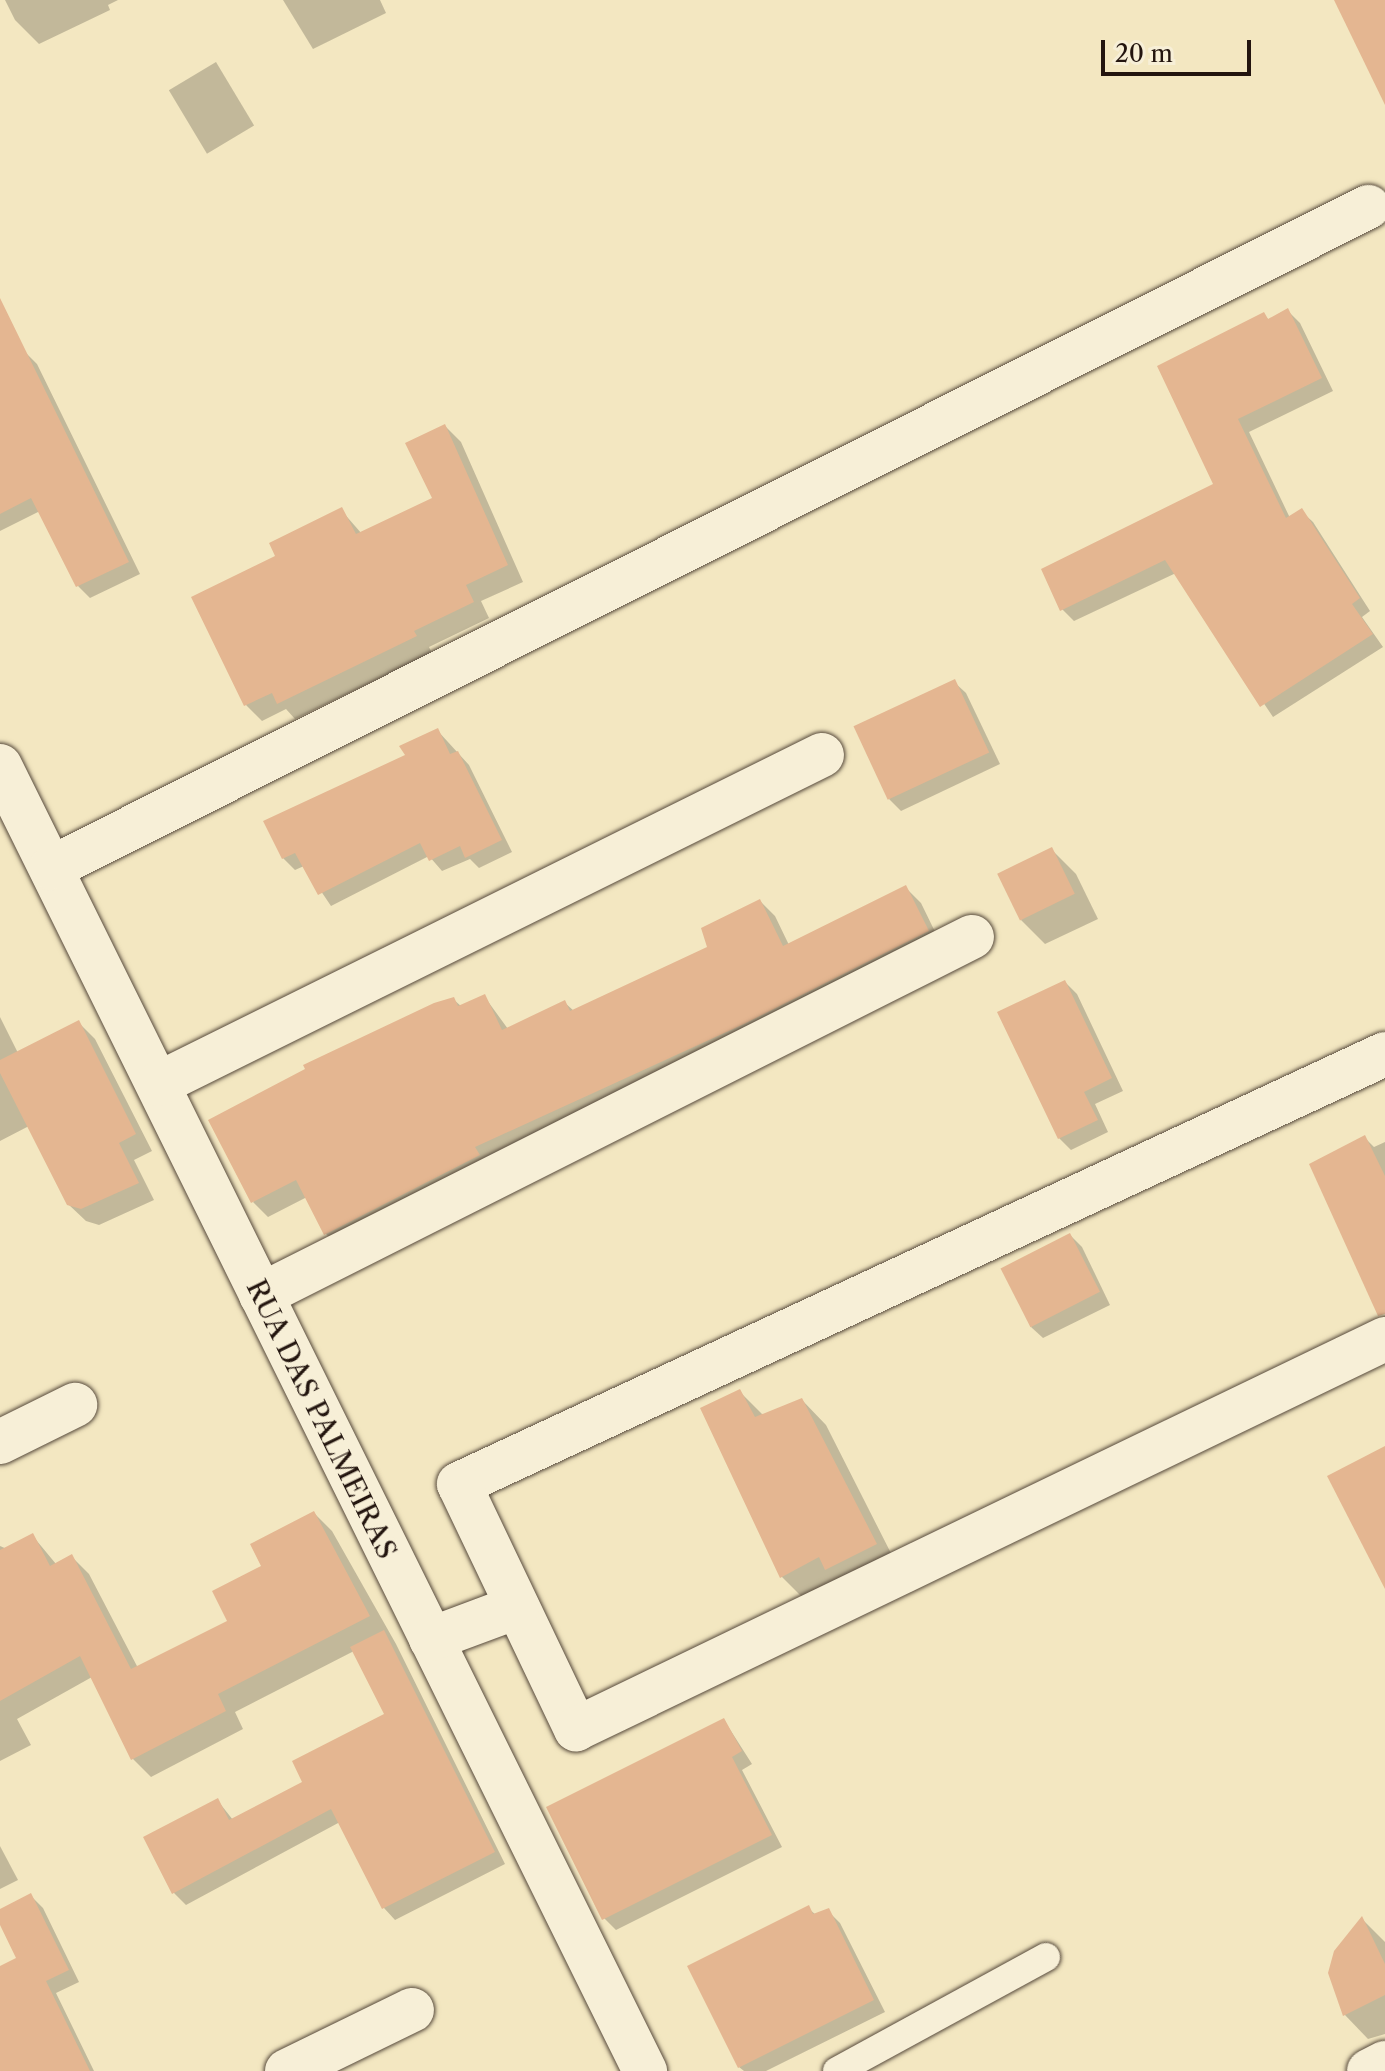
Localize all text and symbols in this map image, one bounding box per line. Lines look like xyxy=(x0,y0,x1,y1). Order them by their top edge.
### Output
scale bar xyxy=(1105,24,1255,74)
text: 20 m xyxy=(1115,39,1173,68)
street label: RUA DAS PALMEIRAS xyxy=(239,1273,405,1565)

